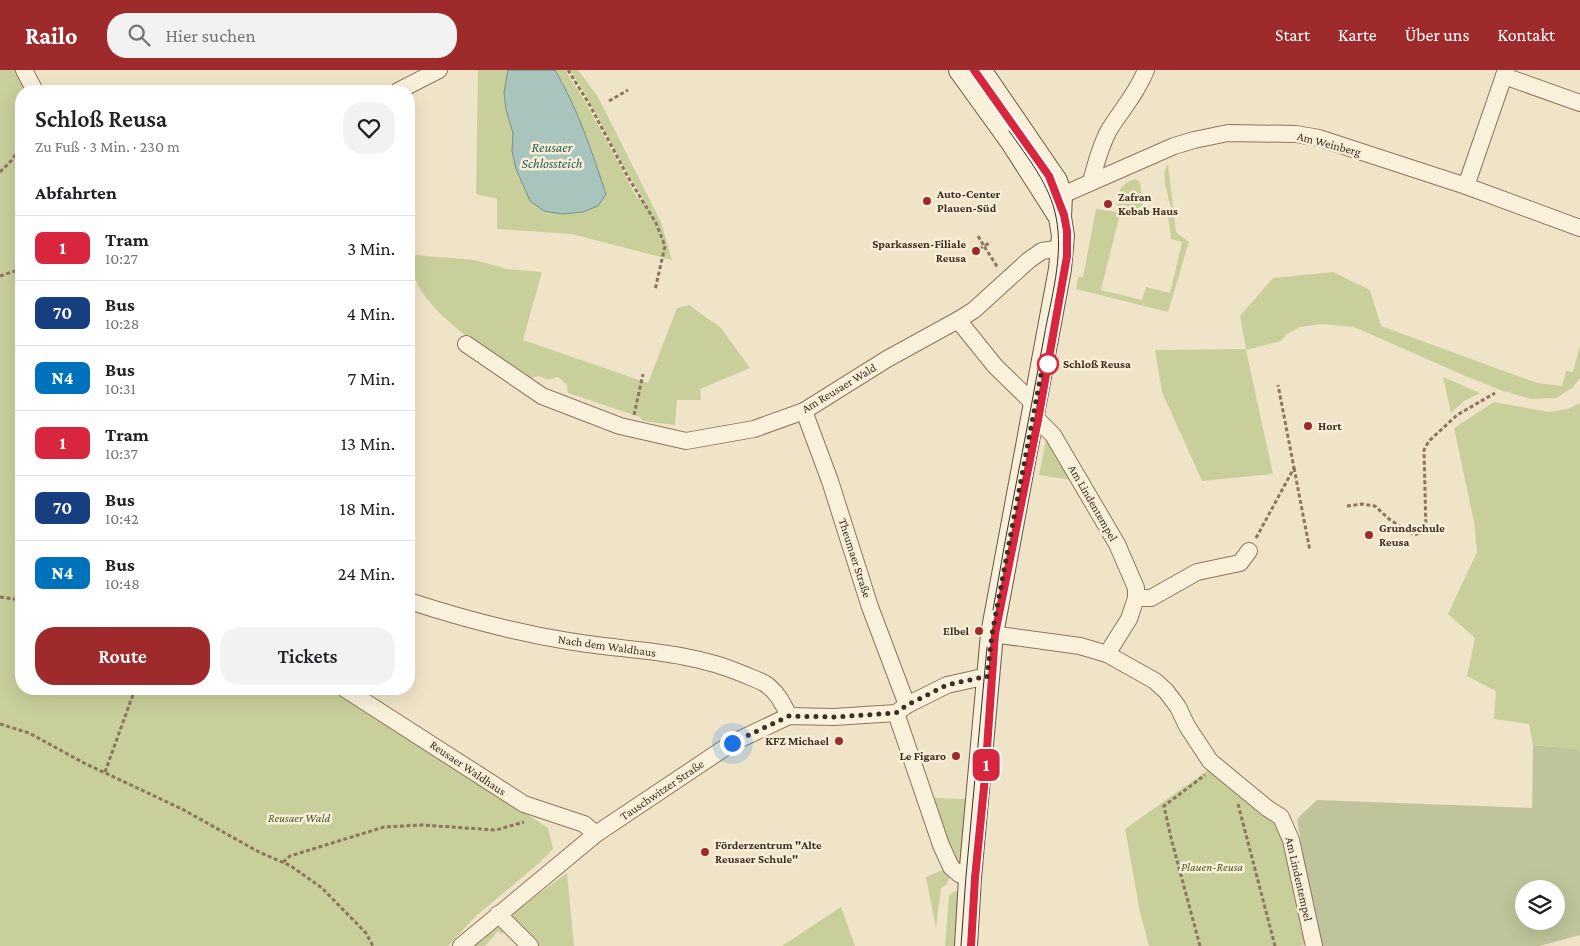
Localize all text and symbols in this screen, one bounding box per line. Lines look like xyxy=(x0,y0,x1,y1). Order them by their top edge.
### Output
search box xyxy=(107,13,457,58)
icon: search xyxy=(125,21,153,49)
text: Railo xyxy=(25,22,77,49)
text: Hier suchen xyxy=(165,25,256,46)
text: Start xyxy=(1275,25,1310,45)
text: Karte xyxy=(1338,25,1377,45)
text: Über uns xyxy=(1405,25,1470,45)
text: Kontakt xyxy=(1498,25,1555,45)
button: heart xyxy=(343,102,395,154)
text: Schloß Reusa xyxy=(35,105,167,132)
street label: Am Weinberg xyxy=(1296,129,1363,159)
text: Zu Fuß · 3 Min. · 230 m xyxy=(35,138,180,155)
water label: Reusaer Schlossteich xyxy=(521,139,583,171)
text: Abfahrten xyxy=(35,182,117,203)
place label: Auto-Center Plauen-Süd xyxy=(936,187,1001,215)
place label: Zafran Kebab Haus xyxy=(1118,190,1178,218)
marker: Auto-Center Plauen-Süd xyxy=(921,195,933,207)
marker: Zafran Kebab Haus xyxy=(1102,198,1114,210)
text: Tram xyxy=(105,229,149,250)
place label: Sparkassen-Filiale Reusa xyxy=(872,237,966,265)
text: 1 xyxy=(59,238,66,258)
text: 3 Min. xyxy=(347,238,395,259)
marker: Sparkassen-Filiale Reusa xyxy=(970,245,982,257)
text: 10:27 xyxy=(105,250,138,267)
text: Bus xyxy=(105,294,135,315)
text: 70 xyxy=(53,303,72,323)
text: 4 Min. xyxy=(346,303,395,324)
text: 10:28 xyxy=(105,315,139,332)
marker: Schloß Reusa xyxy=(1037,353,1059,375)
place label: Schloß Reusa xyxy=(1063,357,1131,371)
text: Bus xyxy=(105,359,135,380)
street label: Am Reusaer Wald xyxy=(799,360,879,416)
text: N4 xyxy=(52,368,73,388)
text: 7 Min. xyxy=(347,368,395,389)
text: 10:31 xyxy=(105,380,136,397)
place label: Hort xyxy=(1318,419,1342,433)
marker: Hort xyxy=(1302,420,1314,432)
text: Tram xyxy=(105,424,149,445)
text: 1 xyxy=(59,433,66,453)
text: 13 Min. xyxy=(341,433,395,454)
text: 10:37 xyxy=(105,445,138,462)
street label: Am Lindentempel xyxy=(1065,462,1121,544)
text: Bus xyxy=(105,489,135,510)
text: 70 xyxy=(53,498,72,518)
text: 18 Min. xyxy=(340,498,395,519)
text: 10:42 xyxy=(105,510,139,527)
street label: Theumaer Straße xyxy=(836,516,874,600)
place label: Grundschule Reusa xyxy=(1379,521,1445,549)
marker: Grundschule Reusa xyxy=(1363,529,1375,541)
text: Bus xyxy=(105,554,135,575)
text: N4 xyxy=(52,563,73,583)
text: 24 Min. xyxy=(337,563,395,584)
text: 10:48 xyxy=(105,575,140,592)
place label: Elbel xyxy=(943,624,969,638)
marker: Elbel xyxy=(973,625,985,637)
button: Route xyxy=(35,627,210,685)
button: Tickets xyxy=(220,627,395,685)
street label: Nach dem Waldhaus xyxy=(557,632,657,660)
your location xyxy=(720,731,745,756)
place label: KFZ Michael xyxy=(765,734,829,748)
marker: KFZ Michael xyxy=(833,735,845,747)
street label: Reusaer Waldhaus xyxy=(427,737,509,799)
place label: Le Figaro xyxy=(899,749,946,763)
line badge: 1 xyxy=(970,749,1002,781)
marker: Le Figaro xyxy=(950,750,962,762)
text: 1 xyxy=(983,755,989,775)
street label: Tauschwitzer Straße xyxy=(617,757,707,823)
park label: Reusaer Wald xyxy=(268,811,330,825)
street label: Am Lindentempel xyxy=(1283,836,1315,922)
place label: Förderzentrum "Alte Reusaer Schule" xyxy=(715,838,822,866)
marker: Förderzentrum "Alte Reusaer Schule" xyxy=(699,846,711,858)
park label: Plauen-Reusa xyxy=(1181,860,1243,874)
map controls xyxy=(1515,880,1565,930)
button: layers xyxy=(1515,880,1565,930)

